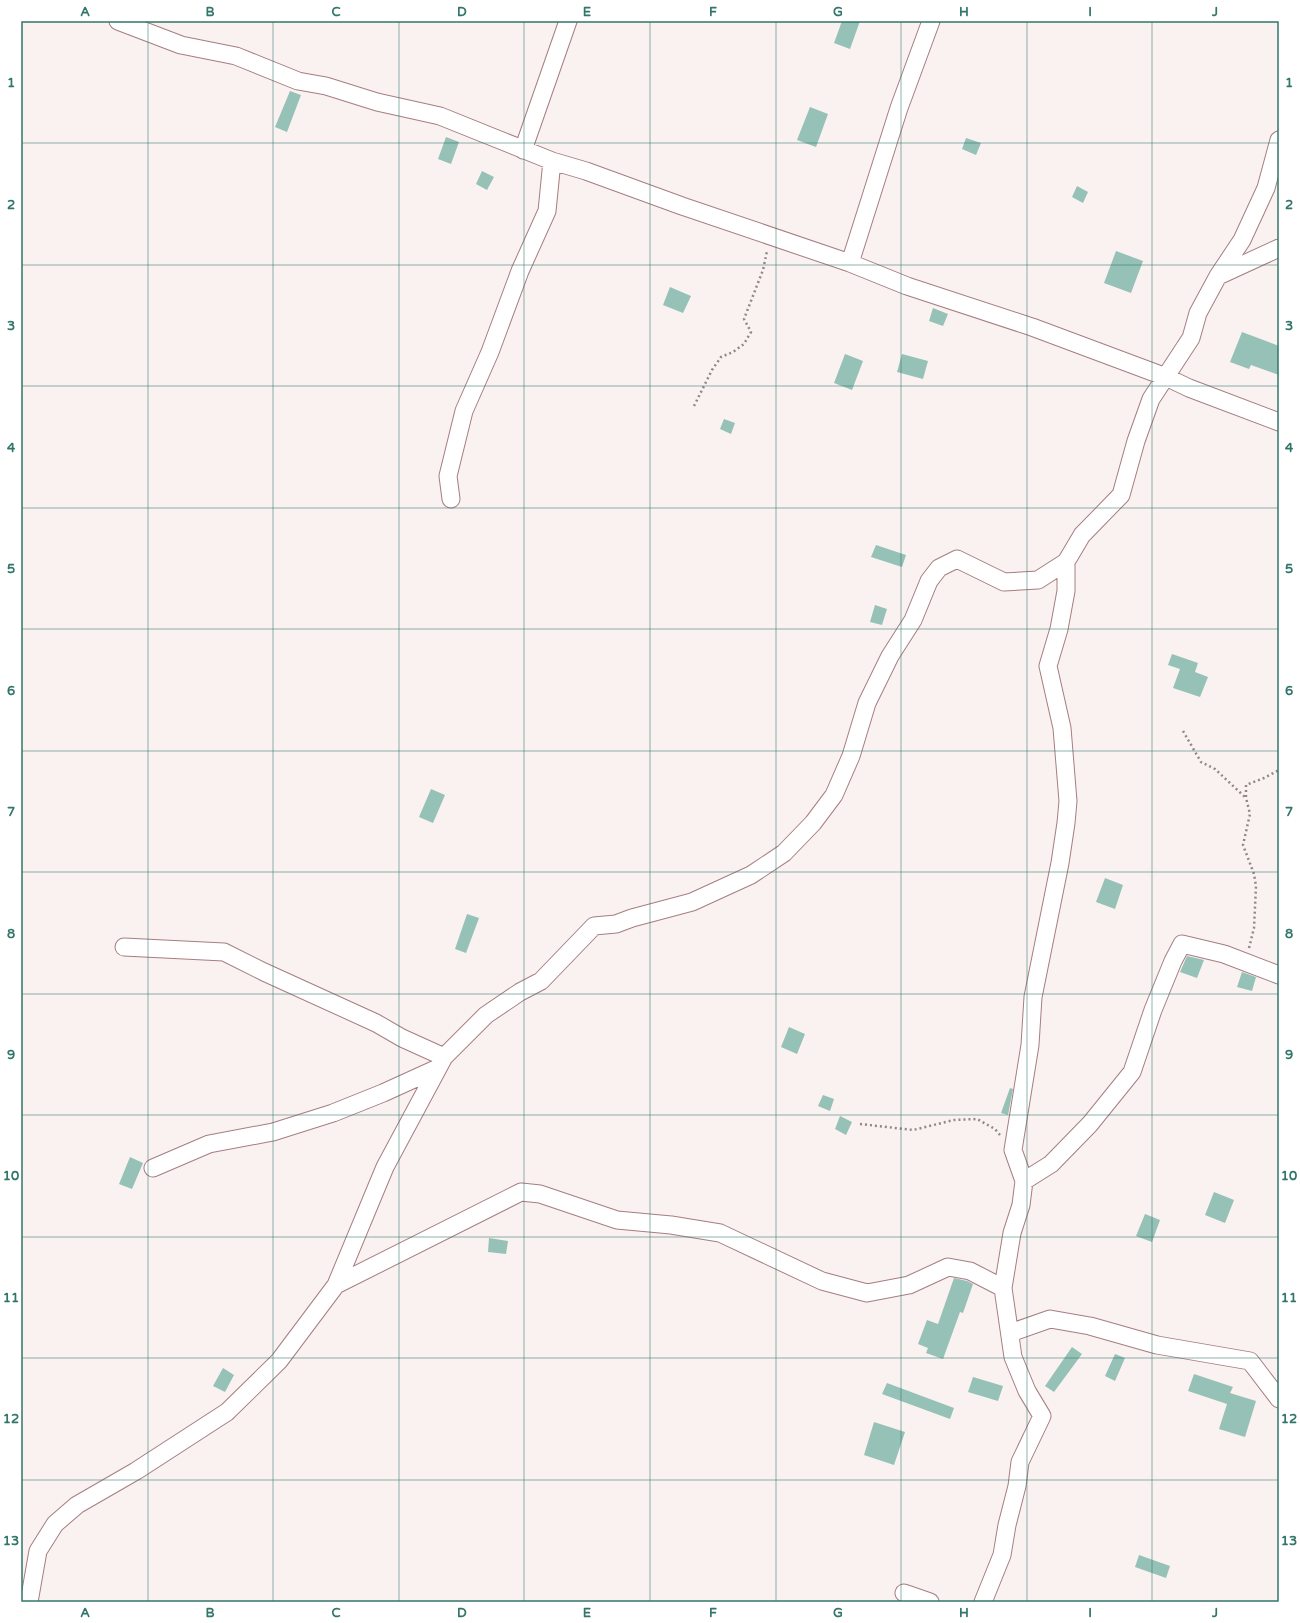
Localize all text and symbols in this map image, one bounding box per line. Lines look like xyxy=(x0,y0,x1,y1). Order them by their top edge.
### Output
text: A xyxy=(80,4,90,20)
text: B xyxy=(205,4,215,20)
text: C xyxy=(331,4,341,20)
text: D xyxy=(457,4,467,20)
text: E xyxy=(583,4,591,20)
text: F xyxy=(709,4,717,20)
text: G xyxy=(833,4,843,20)
text: H xyxy=(959,4,969,20)
text: I xyxy=(1088,4,1092,20)
text: J xyxy=(1211,4,1218,20)
text: 1 xyxy=(7,75,15,91)
text: 1 xyxy=(1285,75,1293,91)
text: 2 xyxy=(7,197,15,213)
text: 2 xyxy=(1285,197,1293,213)
text: 3 xyxy=(7,318,15,334)
text: 3 xyxy=(1285,318,1293,334)
text: 4 xyxy=(7,440,16,456)
text: 4 xyxy=(1285,440,1294,456)
text: 5 xyxy=(7,561,15,577)
text: 5 xyxy=(1285,561,1293,577)
text: 6 xyxy=(7,683,15,699)
text: 6 xyxy=(1285,683,1293,699)
text: 7 xyxy=(7,804,15,820)
text: 7 xyxy=(1285,804,1293,820)
text: 8 xyxy=(7,926,15,942)
text: 8 xyxy=(1285,926,1293,942)
text: 9 xyxy=(7,1047,15,1063)
text: 9 xyxy=(1285,1047,1293,1063)
text: 10 xyxy=(3,1168,19,1184)
text: 10 xyxy=(1281,1168,1297,1184)
text: 11 xyxy=(3,1290,19,1306)
text: 11 xyxy=(1281,1290,1297,1306)
text: 12 xyxy=(3,1411,19,1427)
text: 12 xyxy=(1281,1411,1297,1427)
text: 13 xyxy=(3,1533,19,1549)
text: 13 xyxy=(1281,1533,1297,1549)
text: A xyxy=(80,1605,90,1621)
text: B xyxy=(205,1605,215,1621)
text: C xyxy=(331,1605,341,1621)
text: D xyxy=(457,1605,467,1621)
text: E xyxy=(583,1605,591,1621)
text: F xyxy=(709,1605,717,1621)
text: G xyxy=(833,1605,843,1621)
text: H xyxy=(959,1605,969,1621)
text: I xyxy=(1088,1605,1092,1621)
text: J xyxy=(1211,1605,1218,1621)

